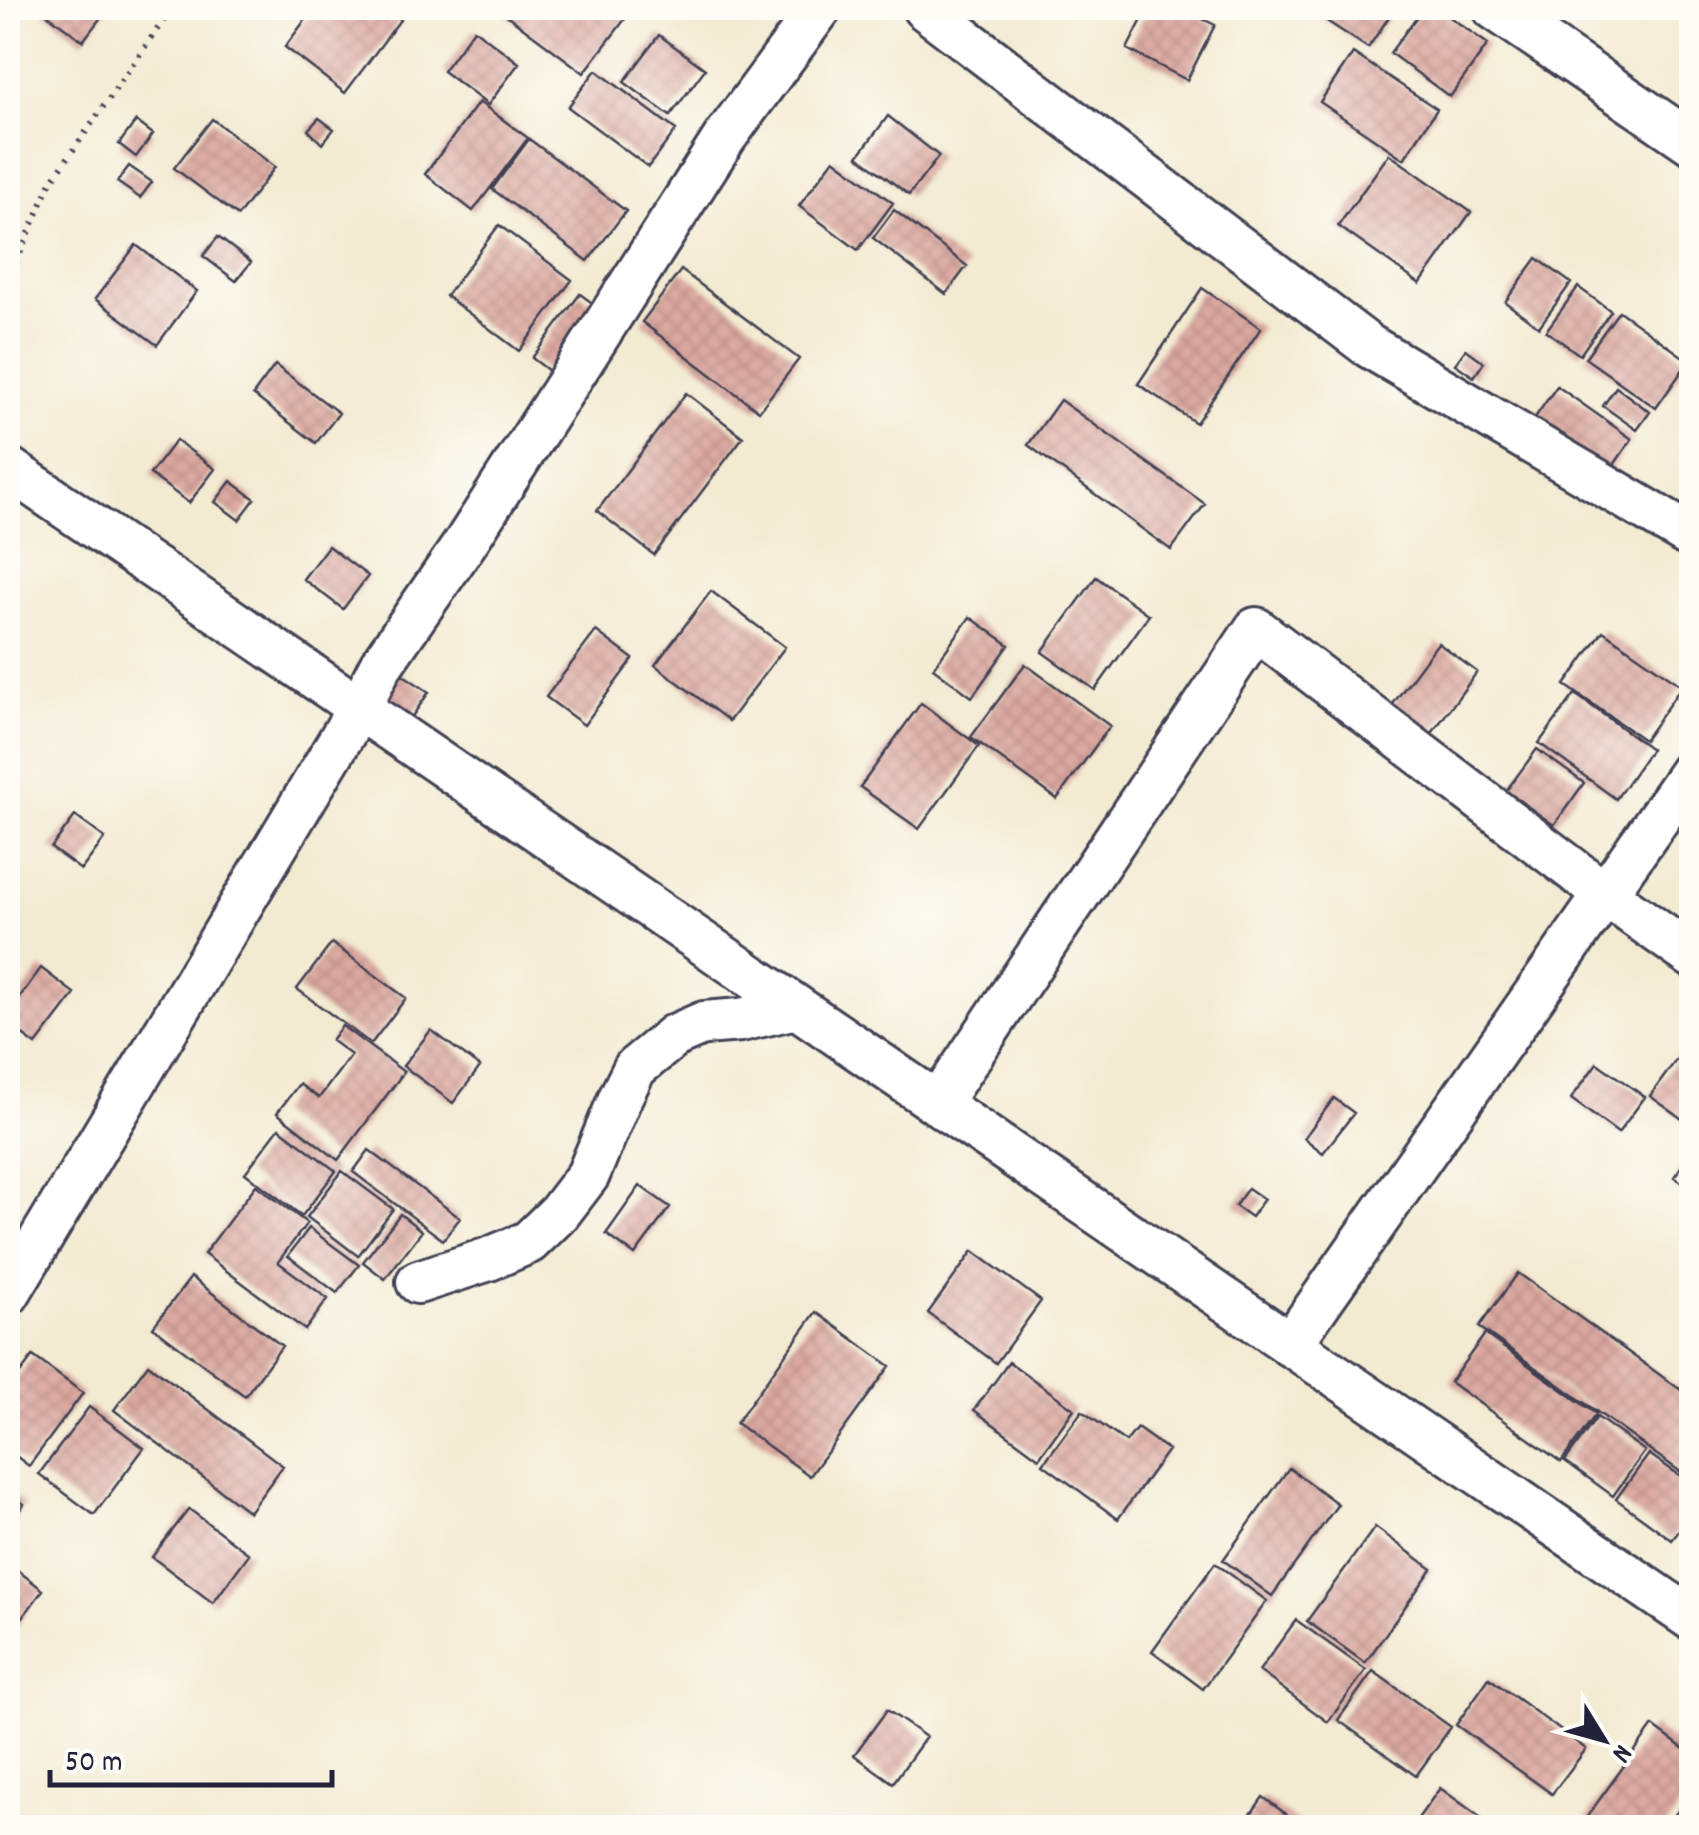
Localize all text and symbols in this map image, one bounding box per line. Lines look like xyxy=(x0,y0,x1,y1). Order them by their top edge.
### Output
north arrow xyxy=(1554,1690,1654,1790)
scale bar xyxy=(50,1725,332,1787)
text: N xyxy=(1600,1734,1640,1770)
text: 50 m xyxy=(65,1743,123,1786)

